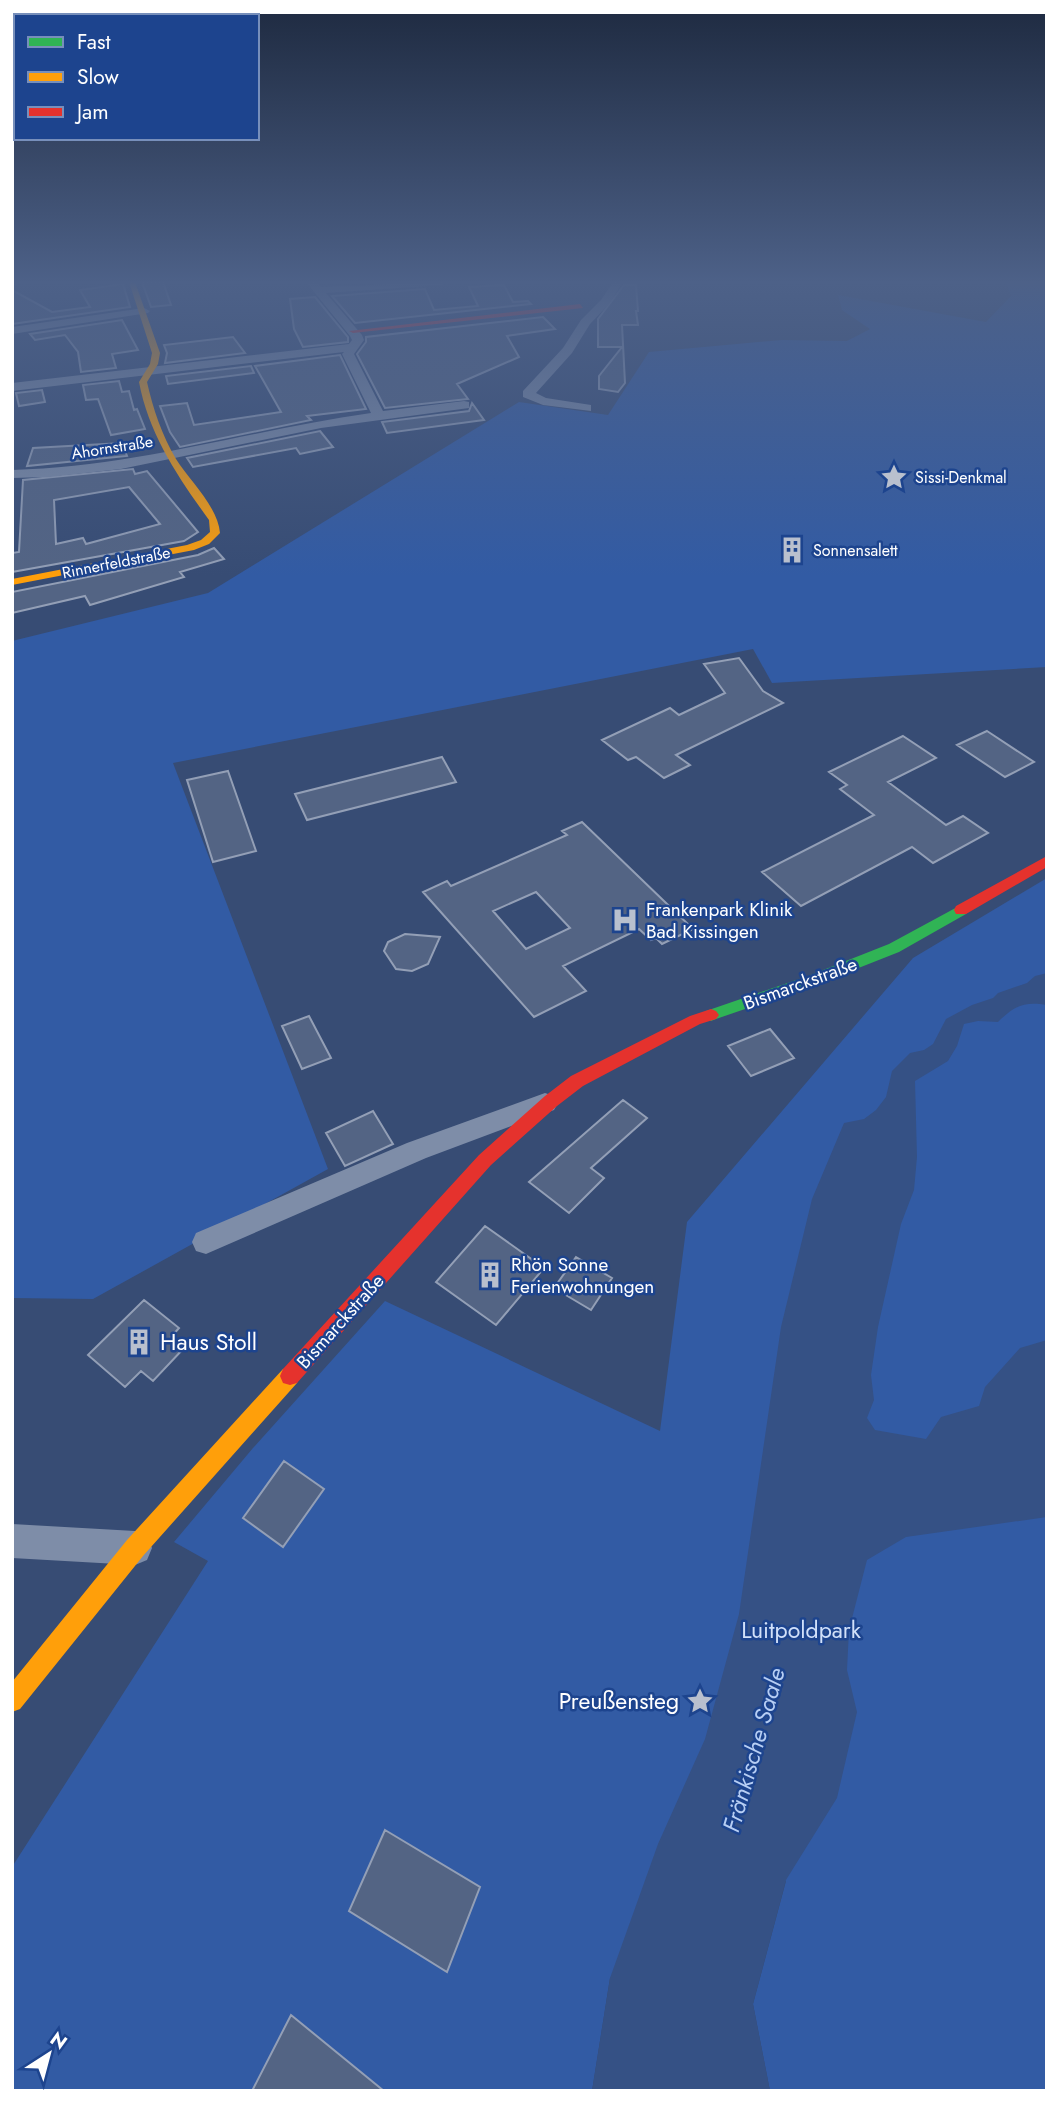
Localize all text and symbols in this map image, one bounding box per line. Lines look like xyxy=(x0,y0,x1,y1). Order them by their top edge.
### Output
legend xyxy=(14,14,259,140)
text: Fast xyxy=(77,27,110,57)
text: Slow xyxy=(77,62,119,92)
text: Jam xyxy=(74,97,109,127)
street label: Ahornstraße xyxy=(70,430,155,465)
place icon: Sissi-Denkmal xyxy=(879,462,909,492)
place label: Sissi-Denkmal xyxy=(915,466,1007,489)
building icon: Sonnensalett xyxy=(777,535,807,565)
place label: Sonnensalett xyxy=(813,539,898,562)
street label: Rinnerfeldstraße xyxy=(60,541,172,584)
place label: Frankenpark Klinik Bad Kissingen xyxy=(646,896,793,945)
hospital icon: Frankenpark Klinik Bad Kissingen xyxy=(610,905,640,935)
street label: Bismarckstraße xyxy=(740,950,861,1017)
place label: Rhön Sonne Ferienwohnungen xyxy=(511,1251,654,1300)
building icon: Rhön Sonne Ferienwohnungen xyxy=(475,1260,505,1290)
street label: Bismarckstraße xyxy=(290,1268,390,1375)
place label: Haus Stoll xyxy=(160,1325,257,1359)
building icon: Haus Stoll xyxy=(124,1327,154,1357)
park label: Luitpoldpark xyxy=(741,1613,862,1647)
water label: Fränkische Saale xyxy=(713,1664,794,1836)
place label: Preußensteg xyxy=(559,1684,679,1718)
place icon: Preußensteg xyxy=(685,1686,715,1716)
north arrow xyxy=(14,2019,84,2089)
text: N xyxy=(45,2025,73,2056)

